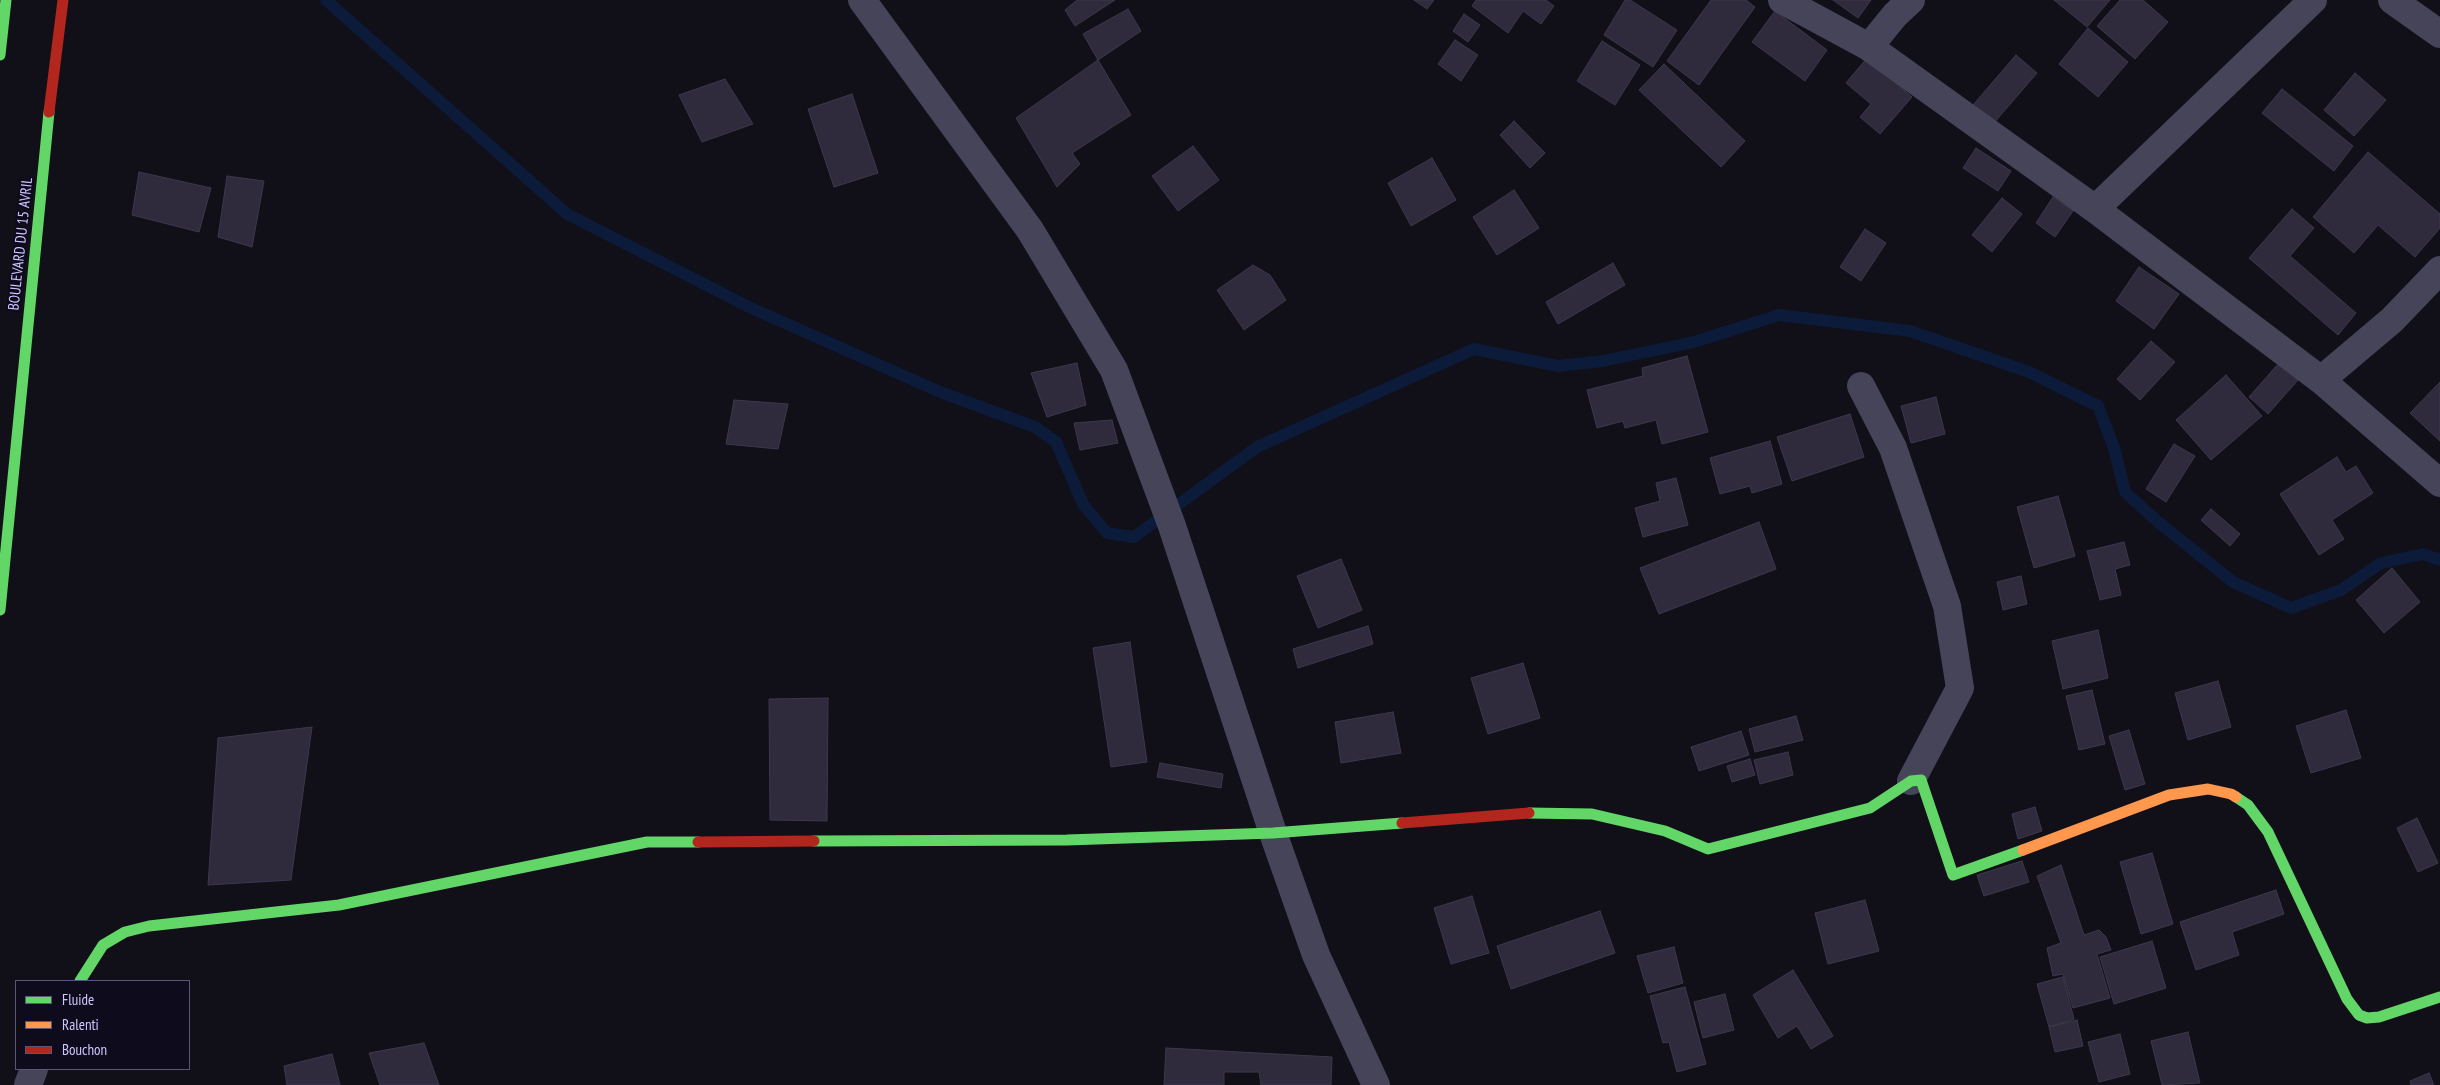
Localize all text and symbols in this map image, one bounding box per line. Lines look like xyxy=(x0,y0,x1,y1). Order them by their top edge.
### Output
street label: BOULEVARD DU 15 AVRIL xyxy=(5,177,37,311)
legend xyxy=(15,980,190,1070)
text: Fluide xyxy=(62,990,94,1009)
text: Ralenti xyxy=(62,1015,99,1034)
text: Bouchon xyxy=(62,1040,107,1059)

